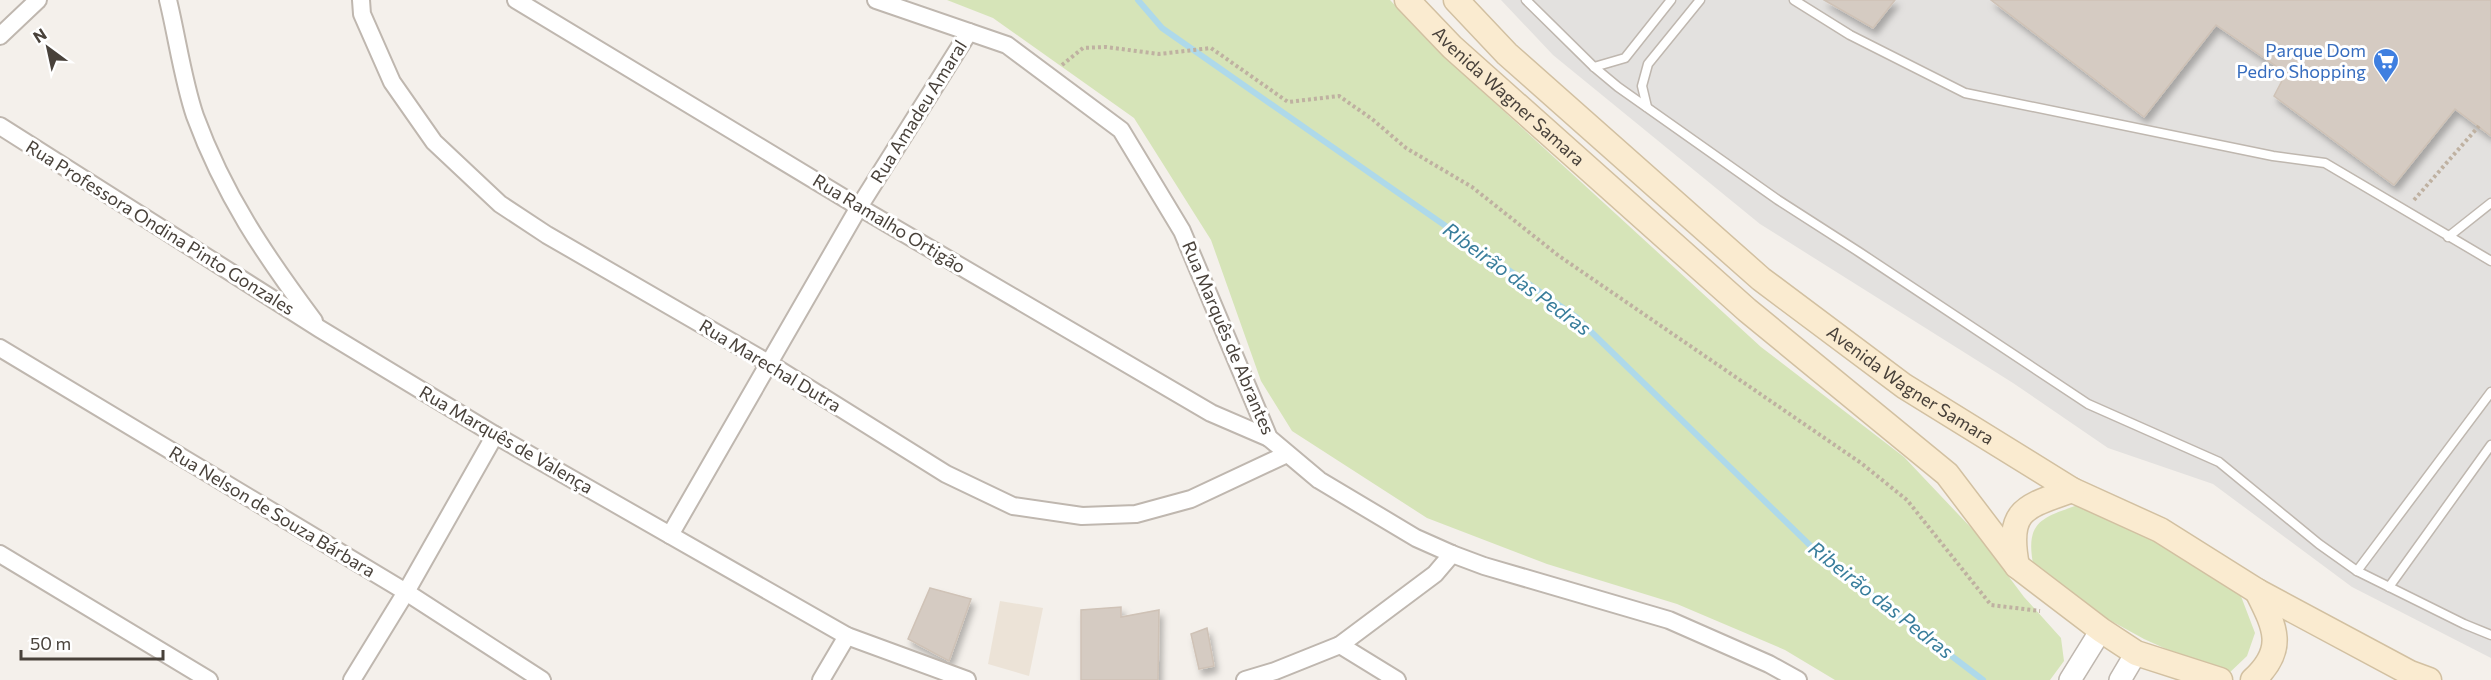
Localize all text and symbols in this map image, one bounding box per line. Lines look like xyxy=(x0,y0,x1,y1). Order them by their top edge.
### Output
north arrow xyxy=(18,18,78,78)
street label: Avenida Wagner Samara xyxy=(1428,22,1589,170)
text: N xyxy=(29,24,50,46)
street label: Rua Amadeu Amaral xyxy=(865,36,971,187)
place label: Parque Dom Pedro Shopping xyxy=(2236,39,2366,82)
supermarket icon: Parque Dom Pedro Shopping xyxy=(2371,46,2401,84)
street label: Rua Professora Ondina Pinto Gonzales xyxy=(22,135,299,319)
street label: Rua Ramalho Ortigão xyxy=(809,169,970,277)
water label: Ribeirão das Pedras xyxy=(1439,217,1596,340)
street label: Rua Marquês de Abrantes xyxy=(1178,238,1280,438)
street label: Rua Marechal Dutra xyxy=(696,314,845,416)
street label: Avenida Wagner Samara xyxy=(1823,320,1998,449)
street label: Rua Marquês de Valença xyxy=(416,380,597,498)
street label: Rua Nelson de Souza Bárbara xyxy=(166,441,379,581)
water label: Ribeirão das Pedras xyxy=(1805,535,1959,663)
scale bar xyxy=(21,623,164,661)
text: 50 m xyxy=(30,632,71,654)

